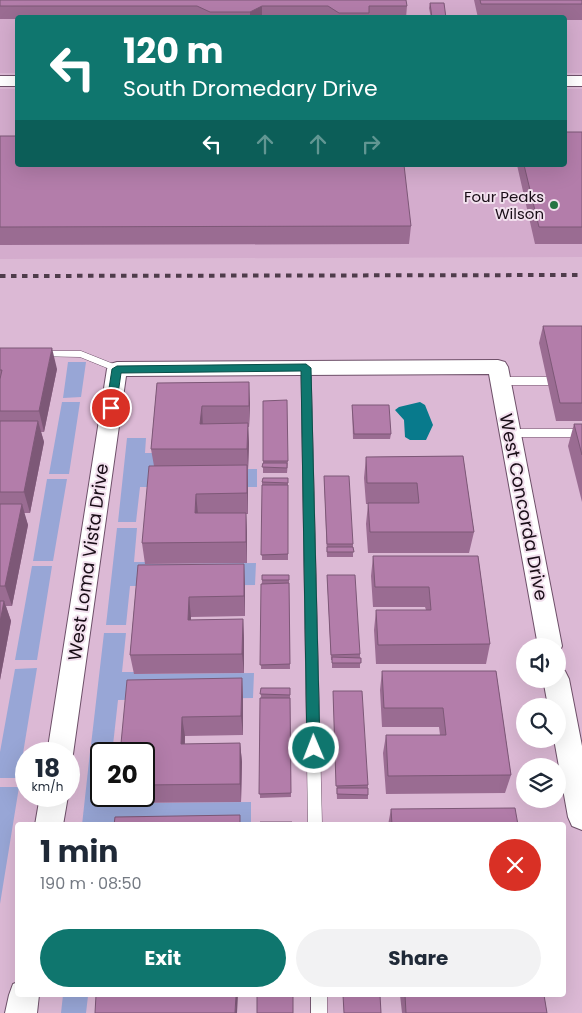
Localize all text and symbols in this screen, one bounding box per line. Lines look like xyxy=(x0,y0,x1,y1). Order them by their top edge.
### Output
text: 120 m xyxy=(123,26,223,75)
icon: left xyxy=(40,35,105,100)
text: South Dromedary Drive xyxy=(123,73,378,104)
icon: left xyxy=(198,130,226,158)
icon: ahead xyxy=(251,130,279,158)
icon: ahead xyxy=(304,130,332,158)
icon: right xyxy=(357,130,385,158)
place label: Four Peaks Wilson xyxy=(464,186,544,224)
marker: Four Peaks Wilson xyxy=(548,199,560,211)
pin xyxy=(90,387,132,429)
icon: arrive xyxy=(97,394,125,422)
street label: West Concorda Drive xyxy=(494,411,554,603)
street label: West Loma Vista Drive xyxy=(62,462,114,662)
map controls xyxy=(516,638,566,808)
button: sound xyxy=(516,638,566,688)
button: search xyxy=(516,698,566,748)
position arrow xyxy=(287,721,339,773)
speed limit sign: 20 xyxy=(90,742,155,807)
text: 18 xyxy=(35,751,60,786)
button: layers xyxy=(516,758,566,808)
text: km/h xyxy=(32,778,63,795)
text: 1 min xyxy=(40,830,118,873)
button: close xyxy=(489,839,541,891)
text: 190 m · 08:50 xyxy=(40,872,142,895)
button: Exit xyxy=(40,929,286,987)
button: Share xyxy=(296,929,541,987)

